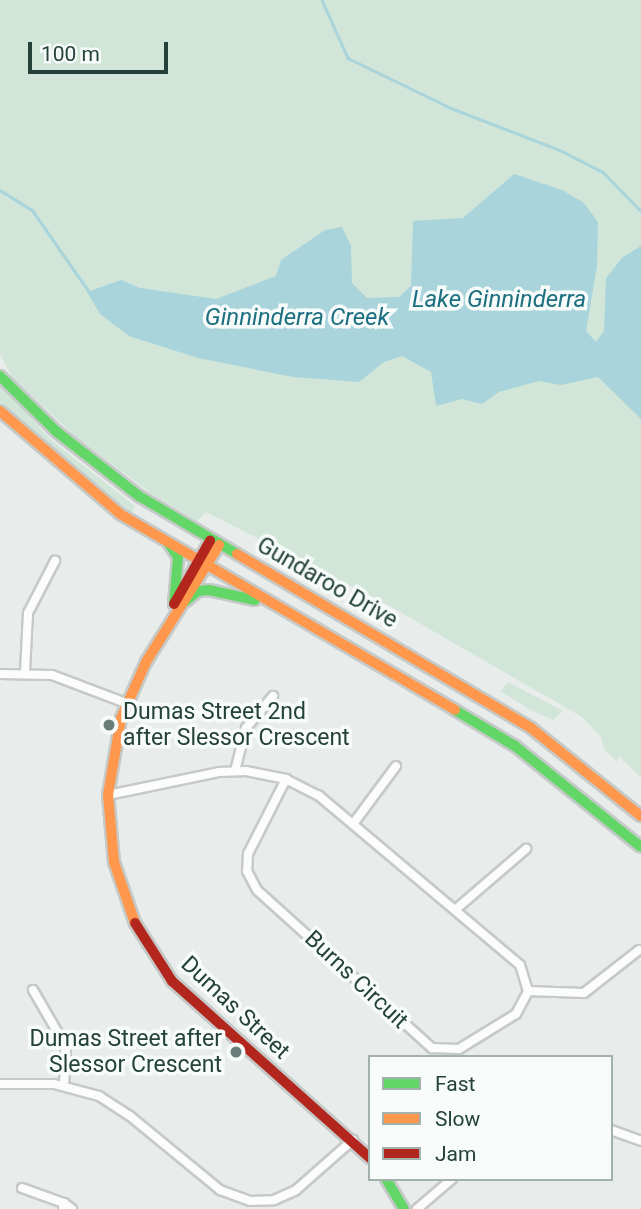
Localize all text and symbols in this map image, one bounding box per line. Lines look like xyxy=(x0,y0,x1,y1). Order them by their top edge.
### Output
scale bar xyxy=(32,28,172,72)
text: 100 m xyxy=(41,42,100,66)
water label: Lake Ginninderra xyxy=(412,286,586,314)
water label: Ginninderra Creek xyxy=(205,304,389,332)
street label: Gundaroo Drive xyxy=(252,532,402,634)
place label: Dumas Street 2nd after Slessor Crescent xyxy=(123,698,350,752)
marker: Dumas Street 2nd after Slessor Crescent xyxy=(101,717,117,733)
street label: Burns Circuit xyxy=(299,925,413,1035)
street label: Dumas Street xyxy=(175,951,295,1065)
place label: Dumas Street after Slessor Crescent xyxy=(30,1025,222,1079)
marker: Dumas Street after Slessor Crescent xyxy=(228,1044,244,1060)
legend xyxy=(368,1055,613,1181)
text: Fast xyxy=(435,1072,475,1096)
text: Slow xyxy=(435,1107,480,1131)
text: Jam xyxy=(435,1142,476,1166)

